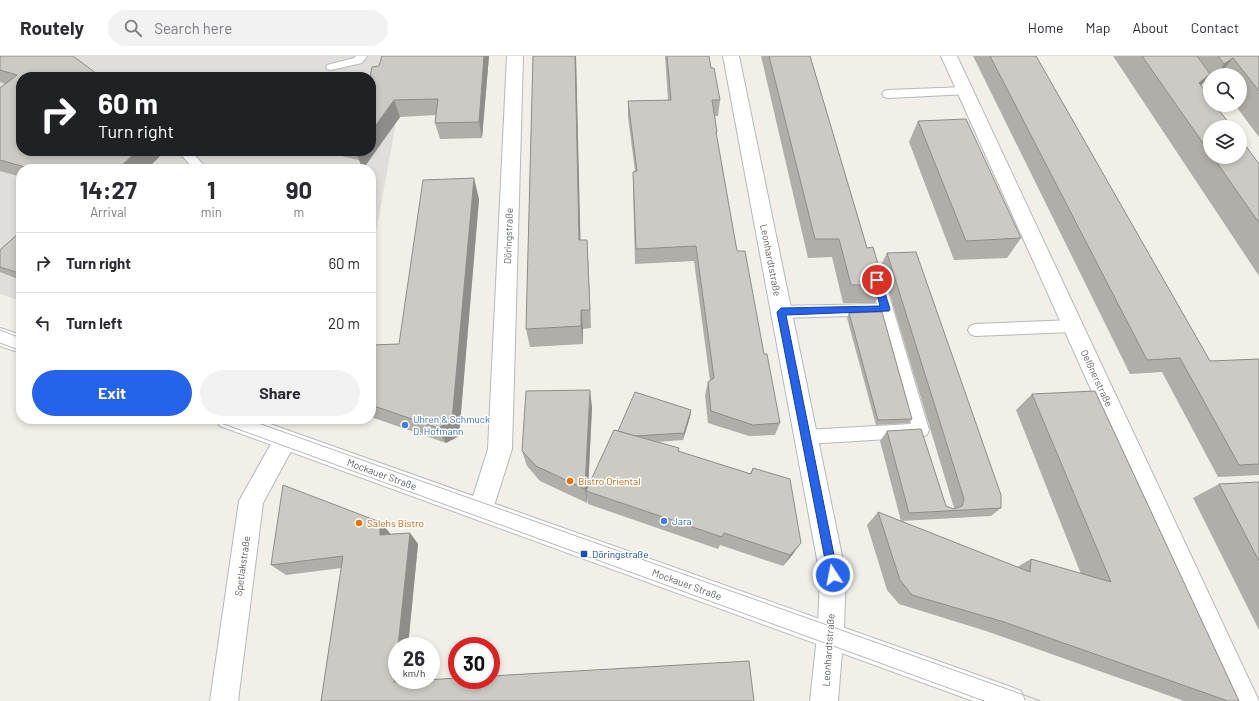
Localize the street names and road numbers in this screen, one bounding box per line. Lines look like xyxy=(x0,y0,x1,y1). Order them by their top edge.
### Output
street label: Döringstraße xyxy=(501,208,515,264)
street label: Leonhardtstraße xyxy=(758,223,784,297)
street label: Oelßnerstraße xyxy=(1079,347,1115,409)
street label: Mockauer Straße xyxy=(346,456,418,492)
street label: Spetlakstraße xyxy=(232,535,252,597)
street label: Mockauer Straße xyxy=(651,566,723,602)
street label: Leonhardtstraße xyxy=(819,613,837,687)

